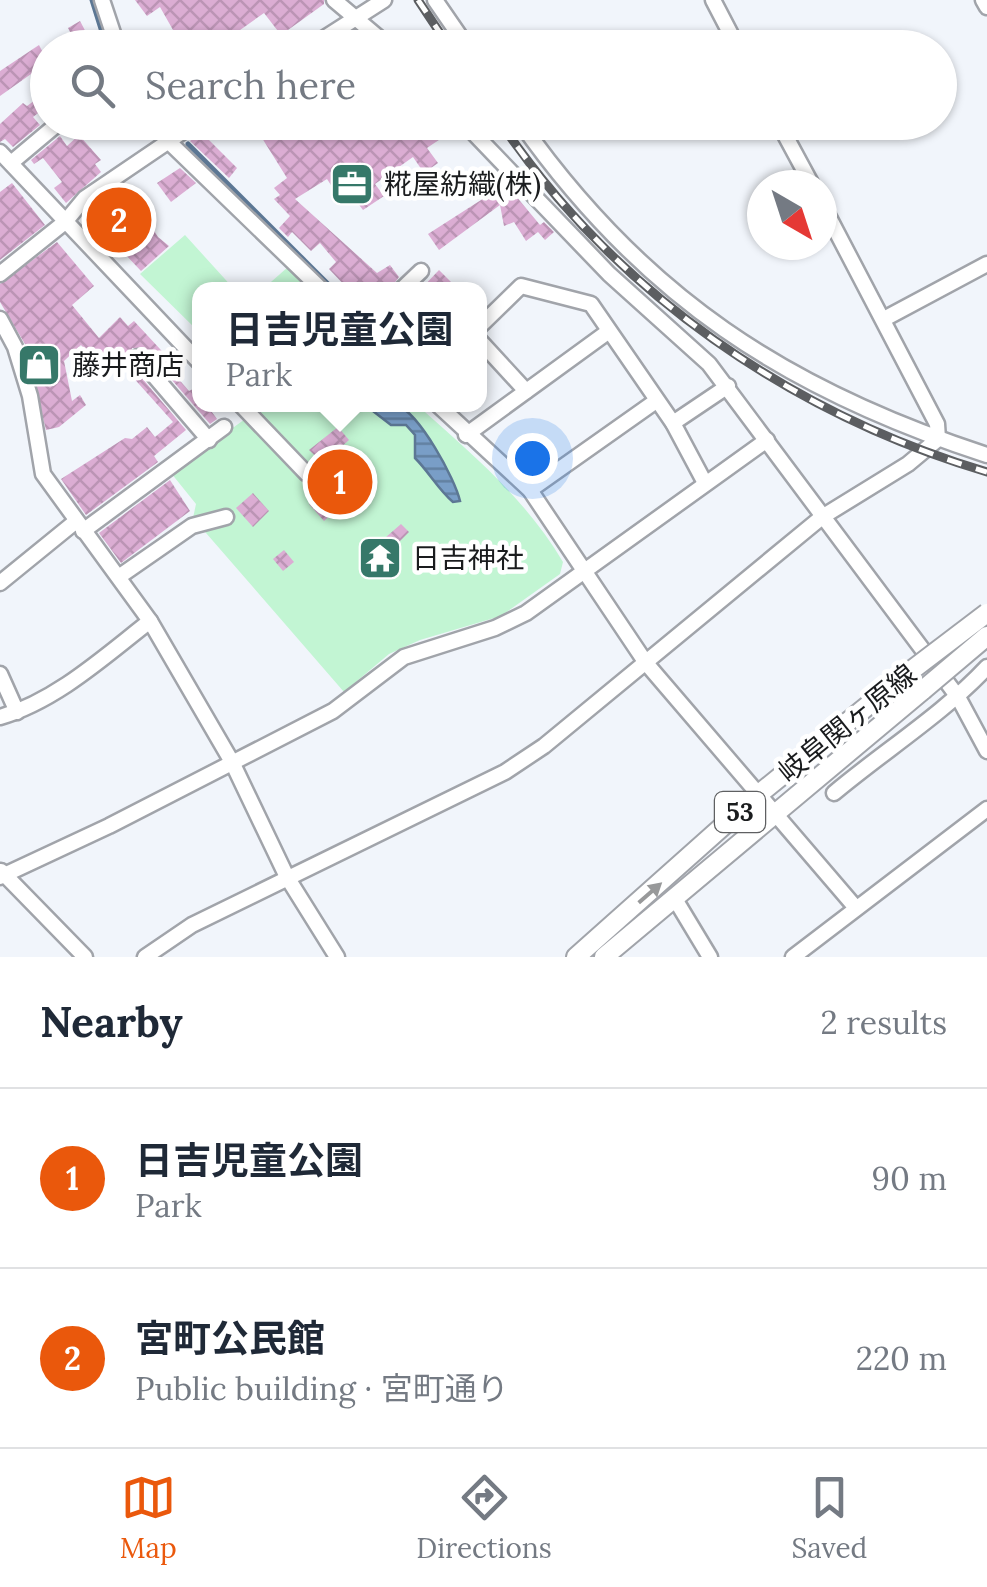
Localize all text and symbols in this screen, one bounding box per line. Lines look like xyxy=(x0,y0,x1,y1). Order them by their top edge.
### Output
search box xyxy=(30,30,957,140)
icon: search xyxy=(65,58,120,113)
text: Search here xyxy=(145,61,356,109)
office icon: 糀屋紡織(株) xyxy=(329,161,375,207)
place label: 糀屋紡織(株) xyxy=(384,166,541,202)
north arrow xyxy=(747,170,837,260)
pin: 2 xyxy=(86,182,152,258)
popup xyxy=(192,282,487,412)
text: 日吉児童公園 xyxy=(225,305,454,353)
shop icon: 藤井商店 xyxy=(16,342,62,388)
place label: 藤井商店 xyxy=(72,347,184,383)
text: Park xyxy=(225,354,292,395)
your location xyxy=(507,433,558,484)
pin: 1 xyxy=(308,444,372,520)
temple icon: 日吉神社 xyxy=(357,535,403,581)
place label: 日吉神社 xyxy=(412,540,524,576)
street label: 岐阜関ヶ原線 xyxy=(770,656,924,790)
road number: 53 xyxy=(715,792,765,832)
one-way arrow xyxy=(637,882,662,904)
text: Nearby xyxy=(40,995,183,1049)
text: 2 results xyxy=(821,1002,947,1043)
text: 日吉児童公園 xyxy=(135,1136,363,1184)
text: 1 xyxy=(66,1158,79,1199)
text: 90 m xyxy=(872,1158,947,1199)
text: Park xyxy=(135,1185,202,1226)
text: 宮町公民館 xyxy=(135,1314,325,1362)
text: 2 xyxy=(64,1338,81,1379)
text: 220 m xyxy=(856,1338,947,1379)
text: Public building · 宮町通り xyxy=(135,1368,509,1409)
tab: Map xyxy=(120,1470,177,1566)
tab: Directions xyxy=(416,1470,552,1566)
tab: Saved xyxy=(791,1470,867,1566)

